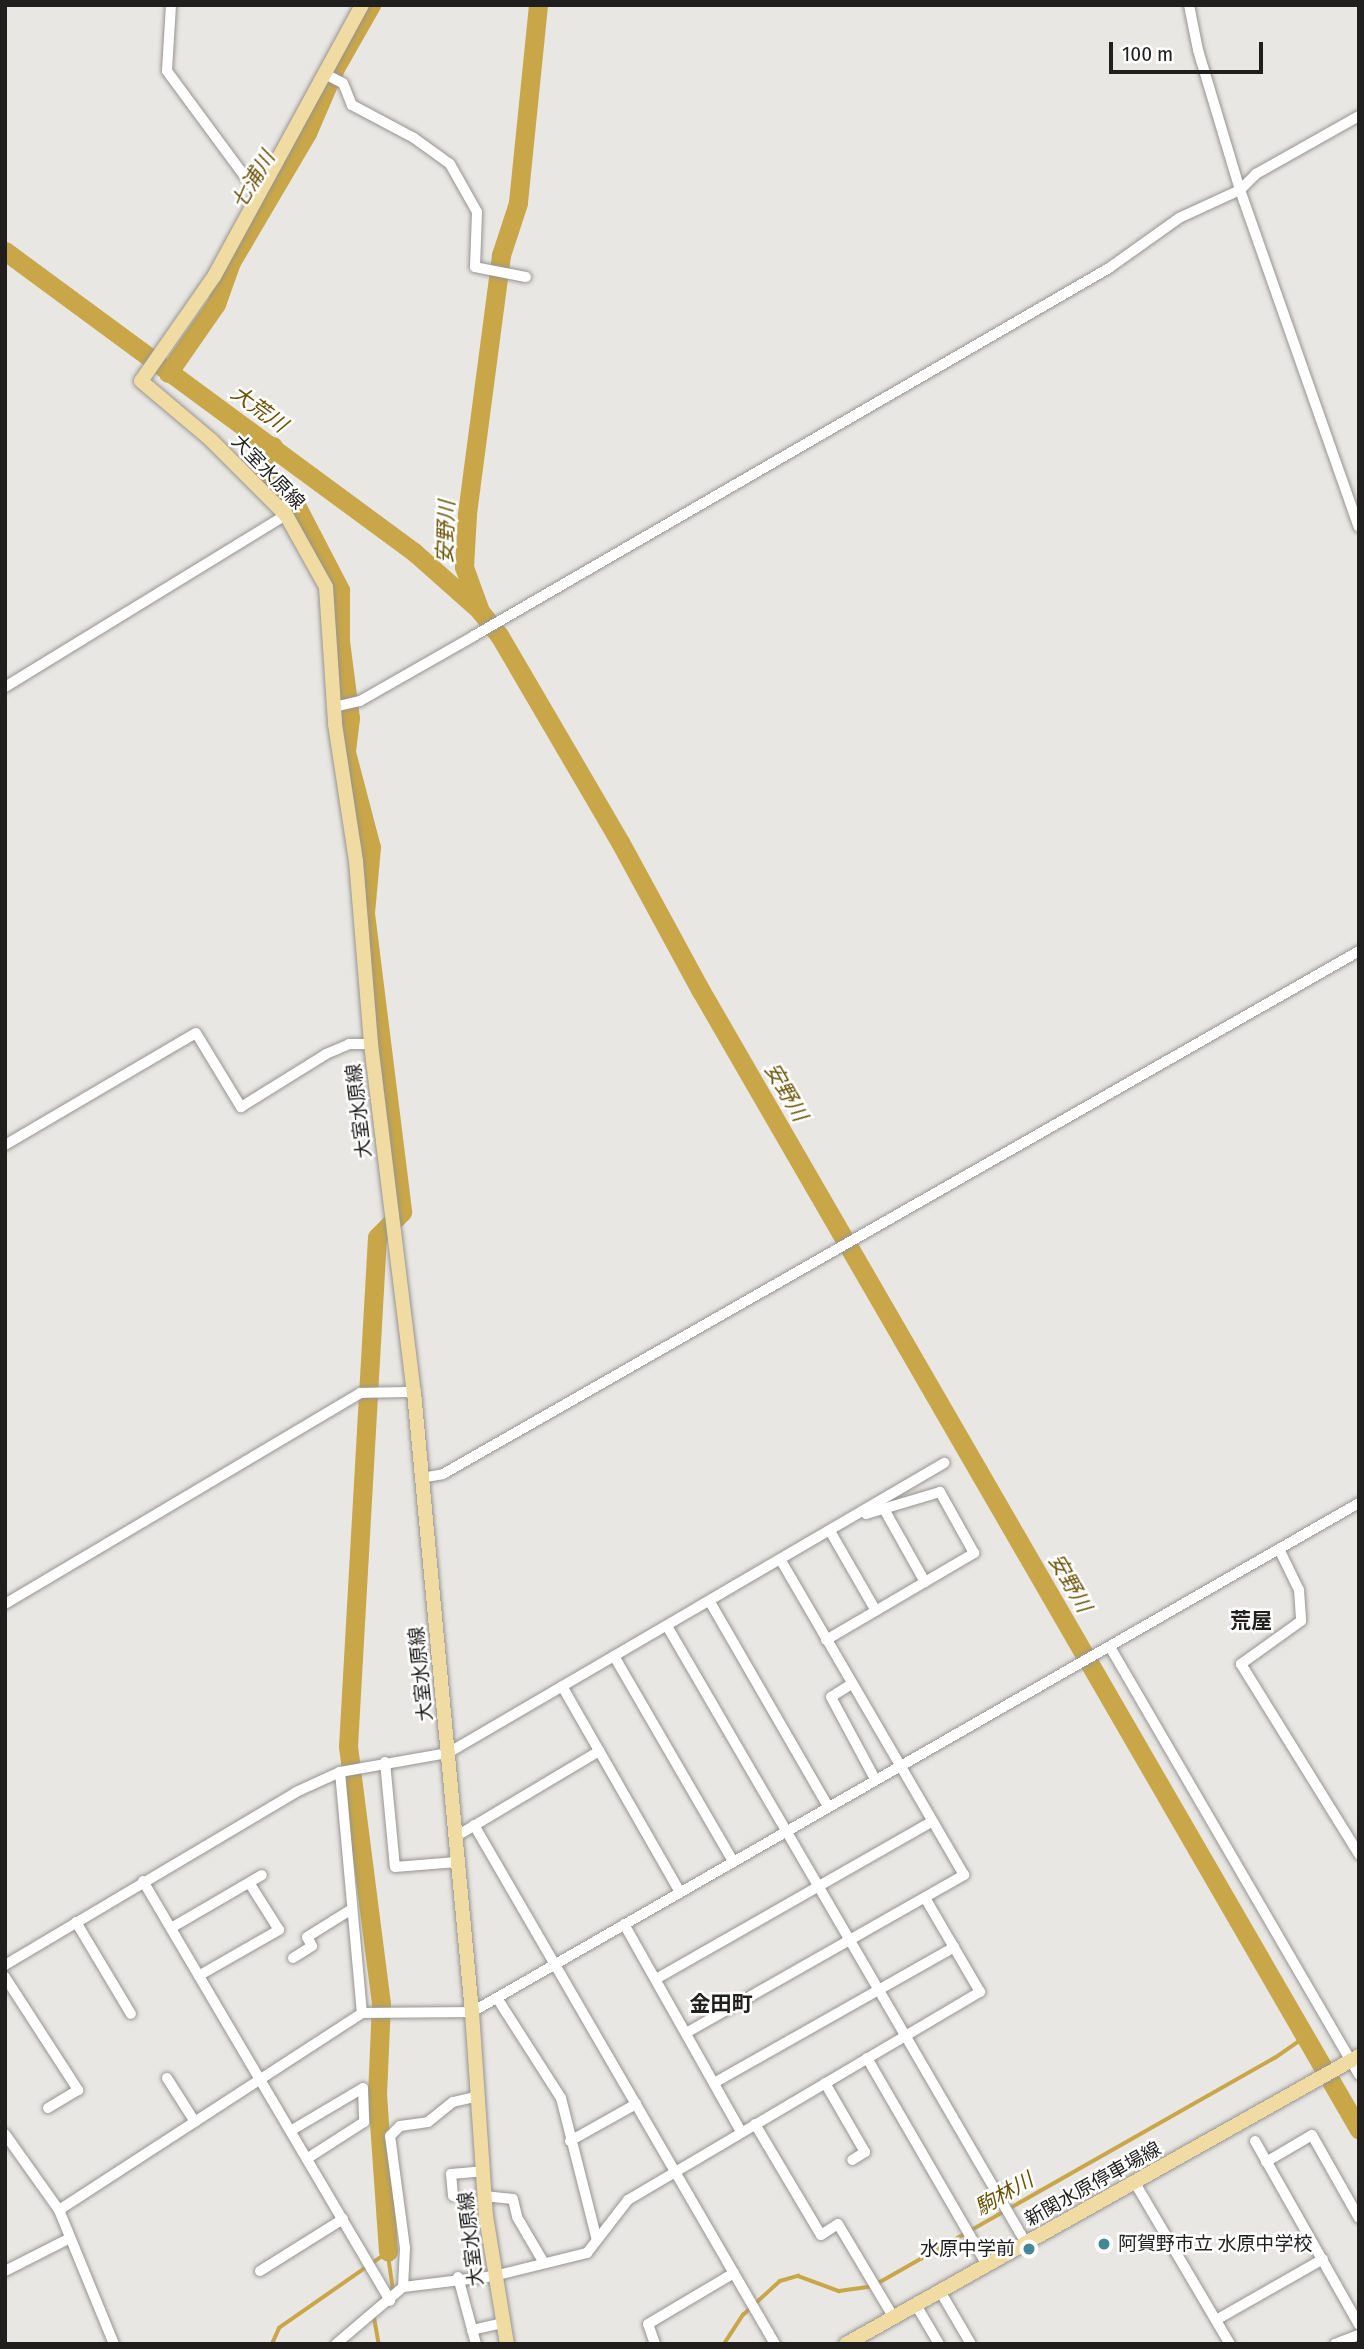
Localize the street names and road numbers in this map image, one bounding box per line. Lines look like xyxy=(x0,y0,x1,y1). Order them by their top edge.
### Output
street label: 大室水原線 xyxy=(227,430,309,514)
street label: 大室水原線 xyxy=(342,1062,376,1160)
street label: 大室水原線 xyxy=(405,1626,437,1722)
street label: 新関水原停車場線 xyxy=(1021,2137,1165,2231)
street label: 大室水原線 xyxy=(454,2190,488,2288)

